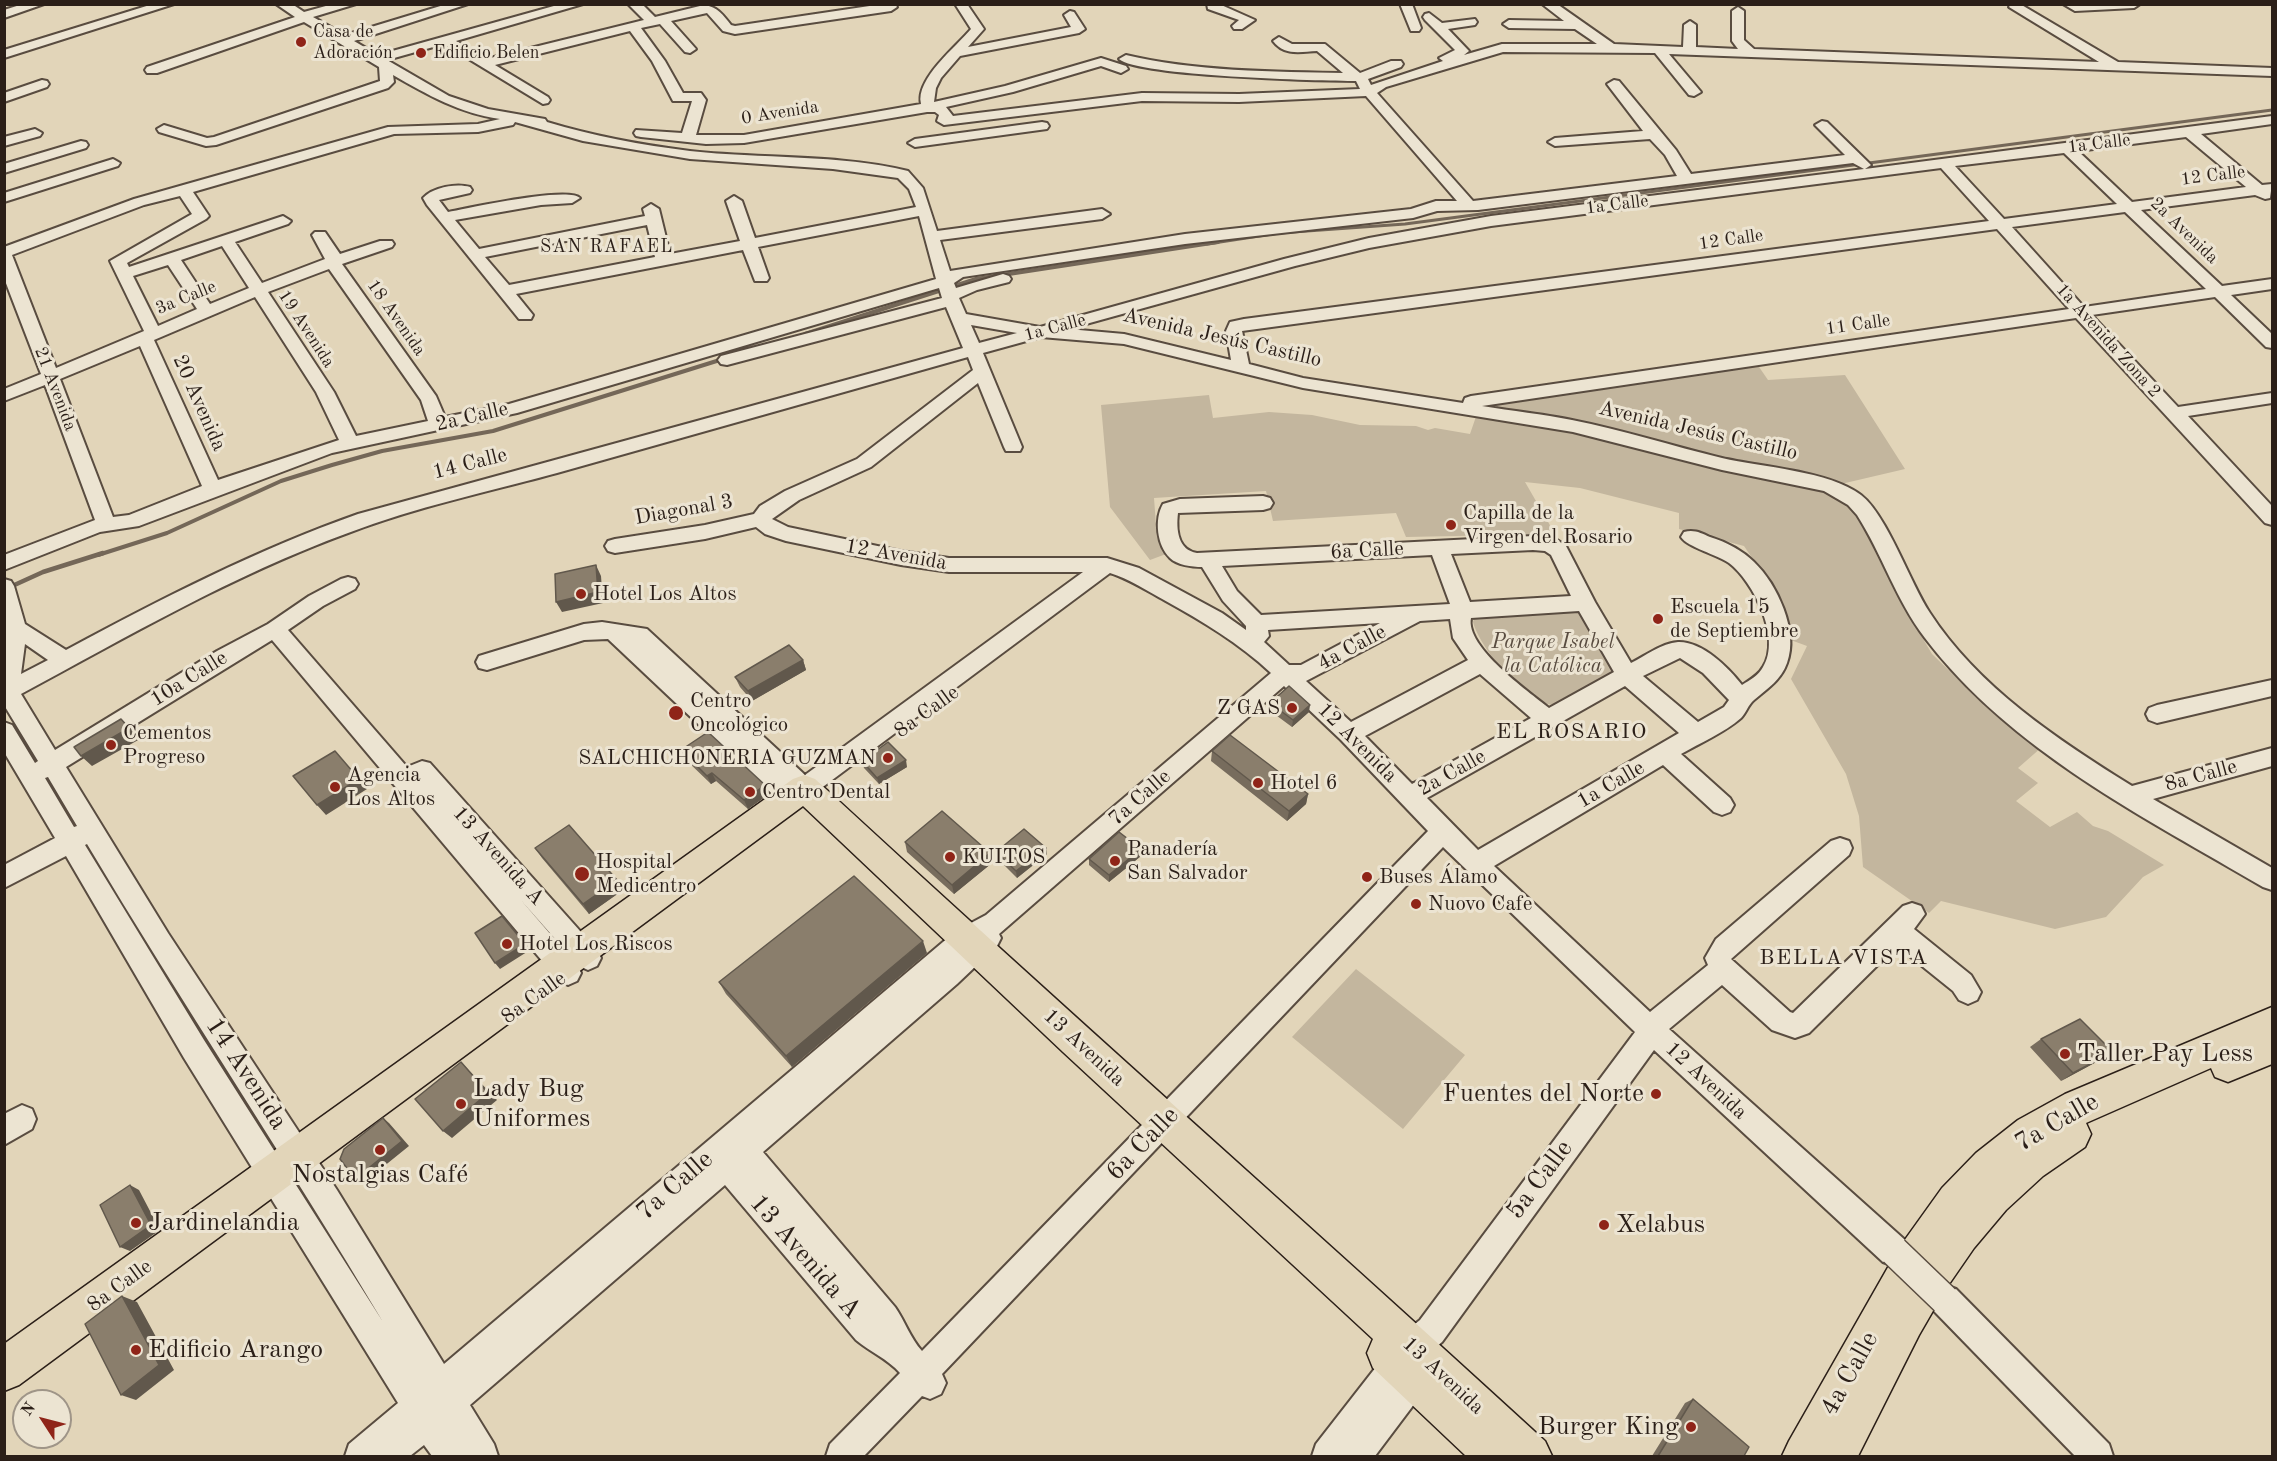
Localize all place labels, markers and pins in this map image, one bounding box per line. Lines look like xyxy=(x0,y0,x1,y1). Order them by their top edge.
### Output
place label: Casa de Adoración xyxy=(313,21,393,63)
marker: Casa de Adoración xyxy=(294,35,308,49)
place label: Edificio Belen xyxy=(433,42,539,64)
marker: Edificio Belen xyxy=(414,46,428,60)
place label: Capilla de la Virgen del Rosario xyxy=(1463,500,1633,550)
marker: Capilla de la Virgen del Rosario xyxy=(1444,518,1458,532)
place label: Hotel Los Altos xyxy=(593,581,737,607)
marker: Hotel Los Altos xyxy=(574,587,588,601)
place label: Escuela 15 de Septiembre xyxy=(1670,594,1798,644)
marker: Escuela 15 de Septiembre xyxy=(1651,612,1665,626)
place label: Centro Oncológico xyxy=(690,688,788,738)
place label: Z GAS xyxy=(1217,695,1280,721)
marker: Z GAS xyxy=(1285,701,1299,715)
marker: Centro Oncológico xyxy=(667,704,685,722)
place label: Cementos Progreso xyxy=(123,720,211,770)
marker: Cementos Progreso xyxy=(104,738,118,752)
place label: SALCHICHONERIA GUZMAN xyxy=(578,745,876,771)
marker: SALCHICHONERIA GUZMAN xyxy=(881,751,895,765)
place label: Agencia Los Altos xyxy=(347,762,435,812)
place label: Hotel 6 xyxy=(1270,770,1338,796)
marker: Hotel 6 xyxy=(1251,776,1265,790)
place label: Centro Dental xyxy=(762,779,890,805)
marker: Agencia Los Altos xyxy=(328,780,342,794)
marker: Centro Dental xyxy=(743,785,757,799)
place label: Panadería San Salvador xyxy=(1127,836,1247,886)
place label: KUITOS xyxy=(962,844,1045,870)
place label: Hospital Medicentro xyxy=(596,849,696,899)
marker: KUITOS xyxy=(943,850,957,864)
marker: Panadería San Salvador xyxy=(1108,854,1122,868)
place label: Buses Álamo xyxy=(1379,864,1498,890)
marker: Hospital Medicentro xyxy=(573,865,591,883)
marker: Buses Álamo xyxy=(1360,870,1374,884)
place label: Nuovo Cafe xyxy=(1428,891,1532,917)
marker: Nuovo Cafe xyxy=(1409,897,1423,911)
place label: Hotel Los Riscos xyxy=(519,931,673,957)
marker: Hotel Los Riscos xyxy=(500,937,514,951)
place label: Taller Pay Less xyxy=(2077,1038,2253,1070)
marker: Taller Pay Less xyxy=(2058,1047,2072,1061)
place label: Lady Bug Uniformes xyxy=(473,1073,590,1134)
place label: Fuentes del Norte xyxy=(1442,1078,1644,1110)
marker: Fuentes del Norte xyxy=(1649,1087,1663,1101)
marker: Lady Bug Uniformes xyxy=(454,1097,468,1111)
marker: Nostalgias Café xyxy=(373,1143,387,1157)
place label: Nostalgias Café xyxy=(292,1159,468,1191)
place label: Jardinelandia xyxy=(148,1207,299,1239)
place label: Xelabus xyxy=(1616,1209,1705,1241)
marker: Jardinelandia xyxy=(129,1216,143,1230)
marker: Xelabus xyxy=(1597,1218,1611,1232)
place label: Edificio Arango xyxy=(148,1334,323,1366)
marker: Edificio Arango xyxy=(129,1343,143,1357)
place label: Burger King xyxy=(1538,1411,1679,1443)
marker: Burger King xyxy=(1684,1420,1698,1434)

